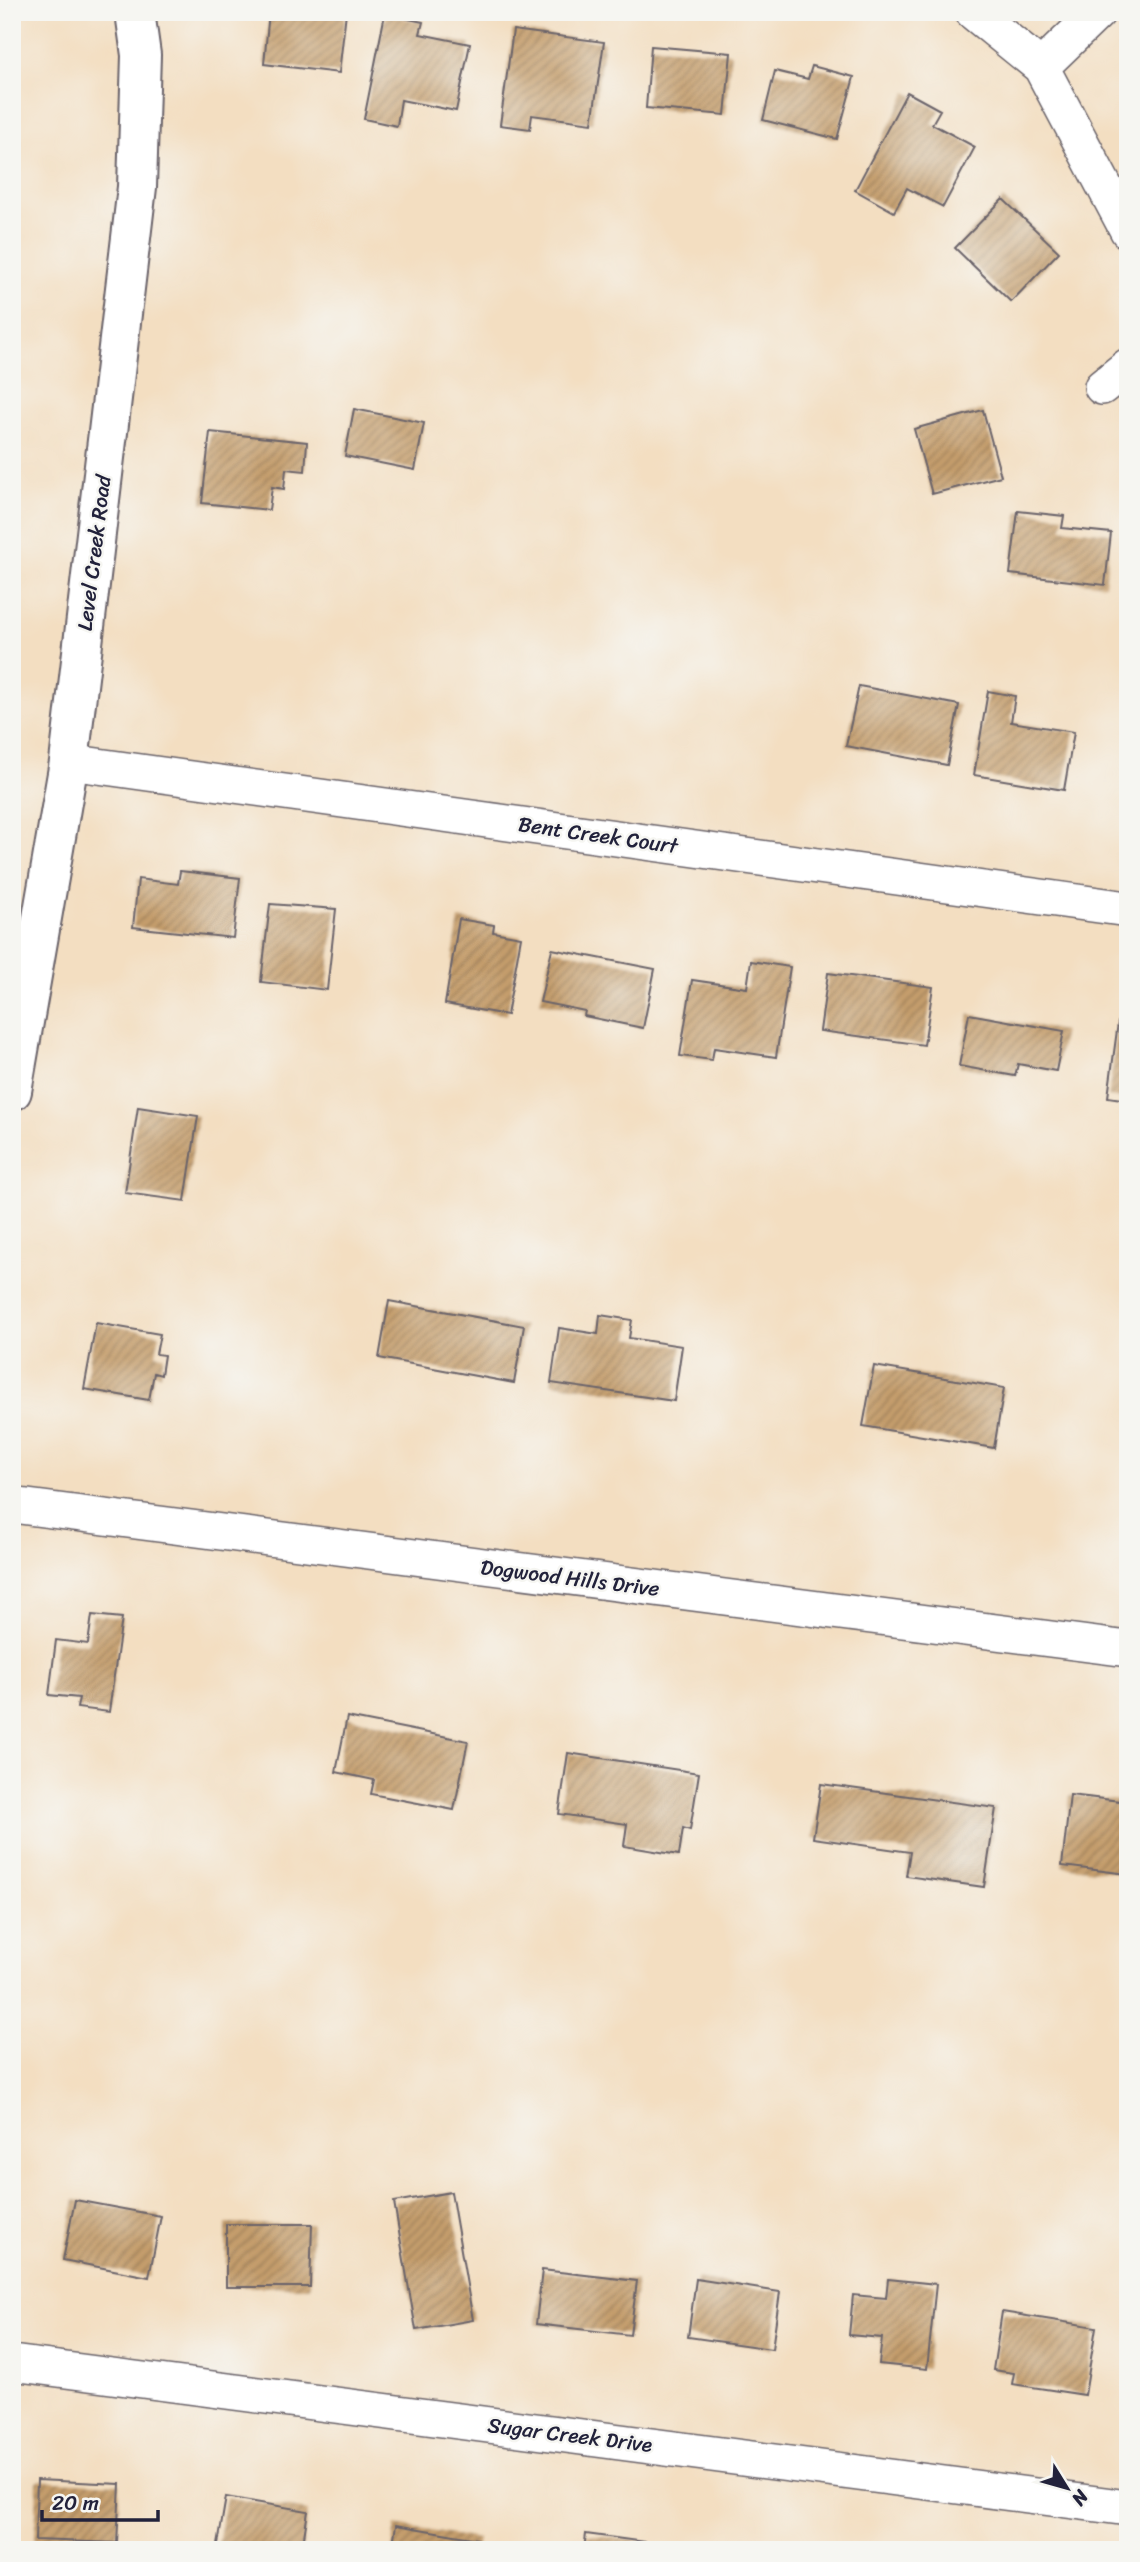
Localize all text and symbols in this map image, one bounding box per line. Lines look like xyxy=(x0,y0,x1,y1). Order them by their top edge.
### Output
street label: Level Creek Road xyxy=(66,471,123,633)
street label: Bent Creek Court xyxy=(516,805,682,865)
street label: Dogwood Hills Drive xyxy=(478,1548,662,1608)
street label: Sugar Creek Drive xyxy=(485,2406,655,2464)
north arrow xyxy=(1032,2454,1102,2524)
scale bar xyxy=(42,2478,158,2522)
text: N xyxy=(1063,2482,1098,2514)
text: 20 m xyxy=(52,2484,99,2522)

